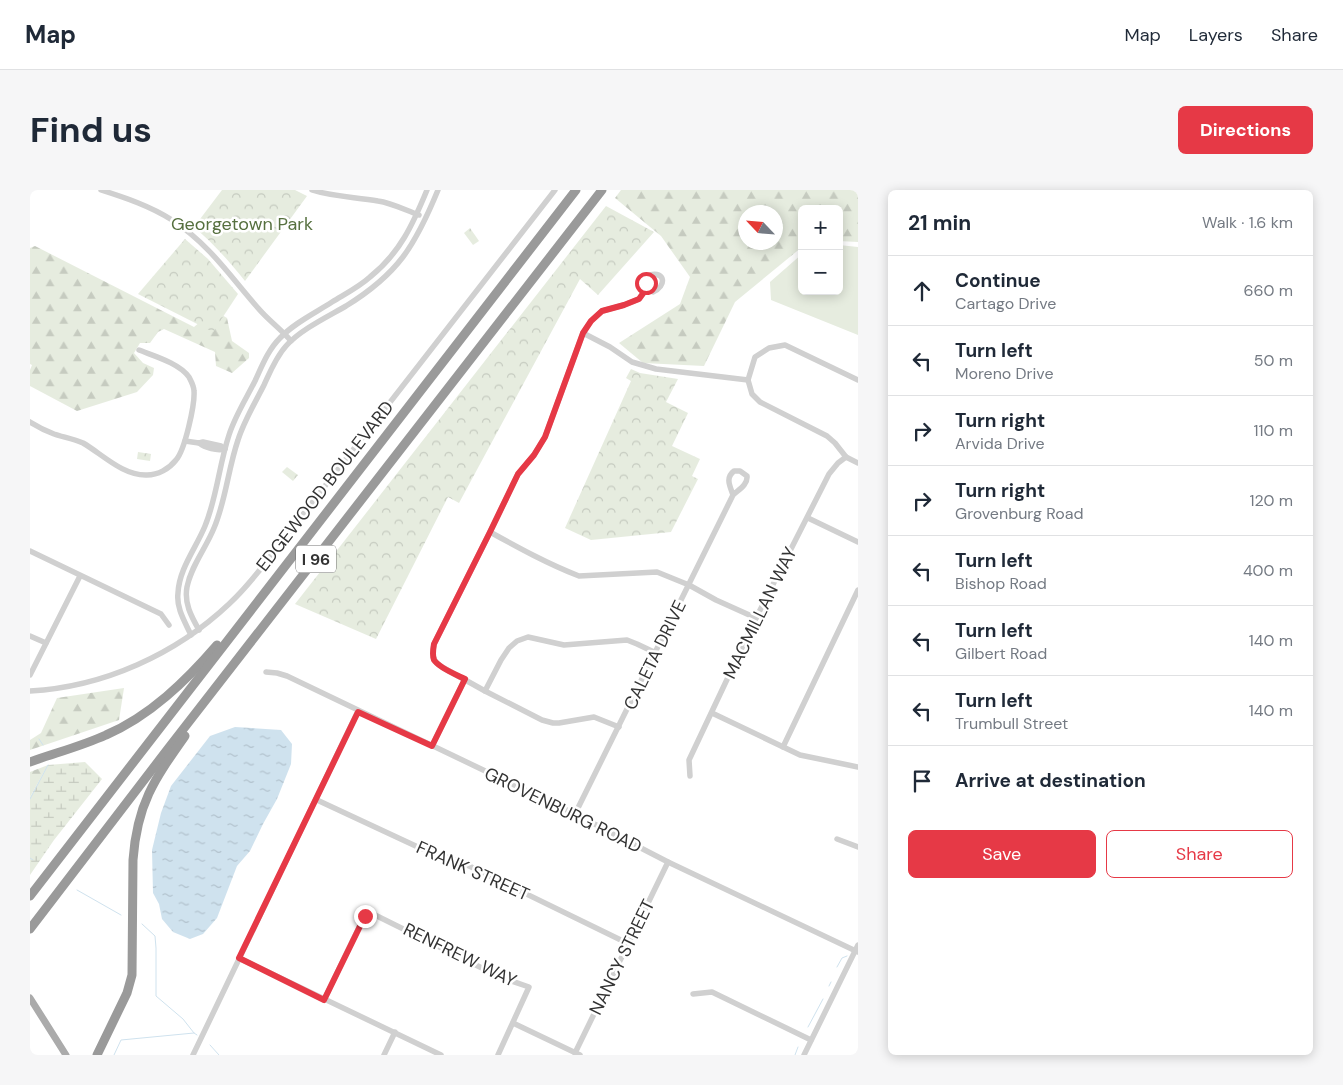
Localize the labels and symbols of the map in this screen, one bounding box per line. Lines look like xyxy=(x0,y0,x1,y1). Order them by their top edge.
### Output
north arrow xyxy=(738,205,783,250)
park label: Georgetown Park xyxy=(171,212,313,236)
route start xyxy=(635,272,658,295)
street label: EDGEWOOD BOULEVARD xyxy=(251,396,399,576)
street label: MACMILLAN WAY xyxy=(718,543,803,683)
road number: I 96 xyxy=(296,546,336,572)
street label: CALETA DRIVE xyxy=(618,596,692,714)
street label: GROVENBURG ROAD xyxy=(480,761,646,859)
street label: FRANK STREET xyxy=(413,835,533,907)
street label: NANCY STREET xyxy=(584,895,660,1019)
route end xyxy=(354,905,377,928)
street label: RENFREW WAY xyxy=(399,917,521,993)

